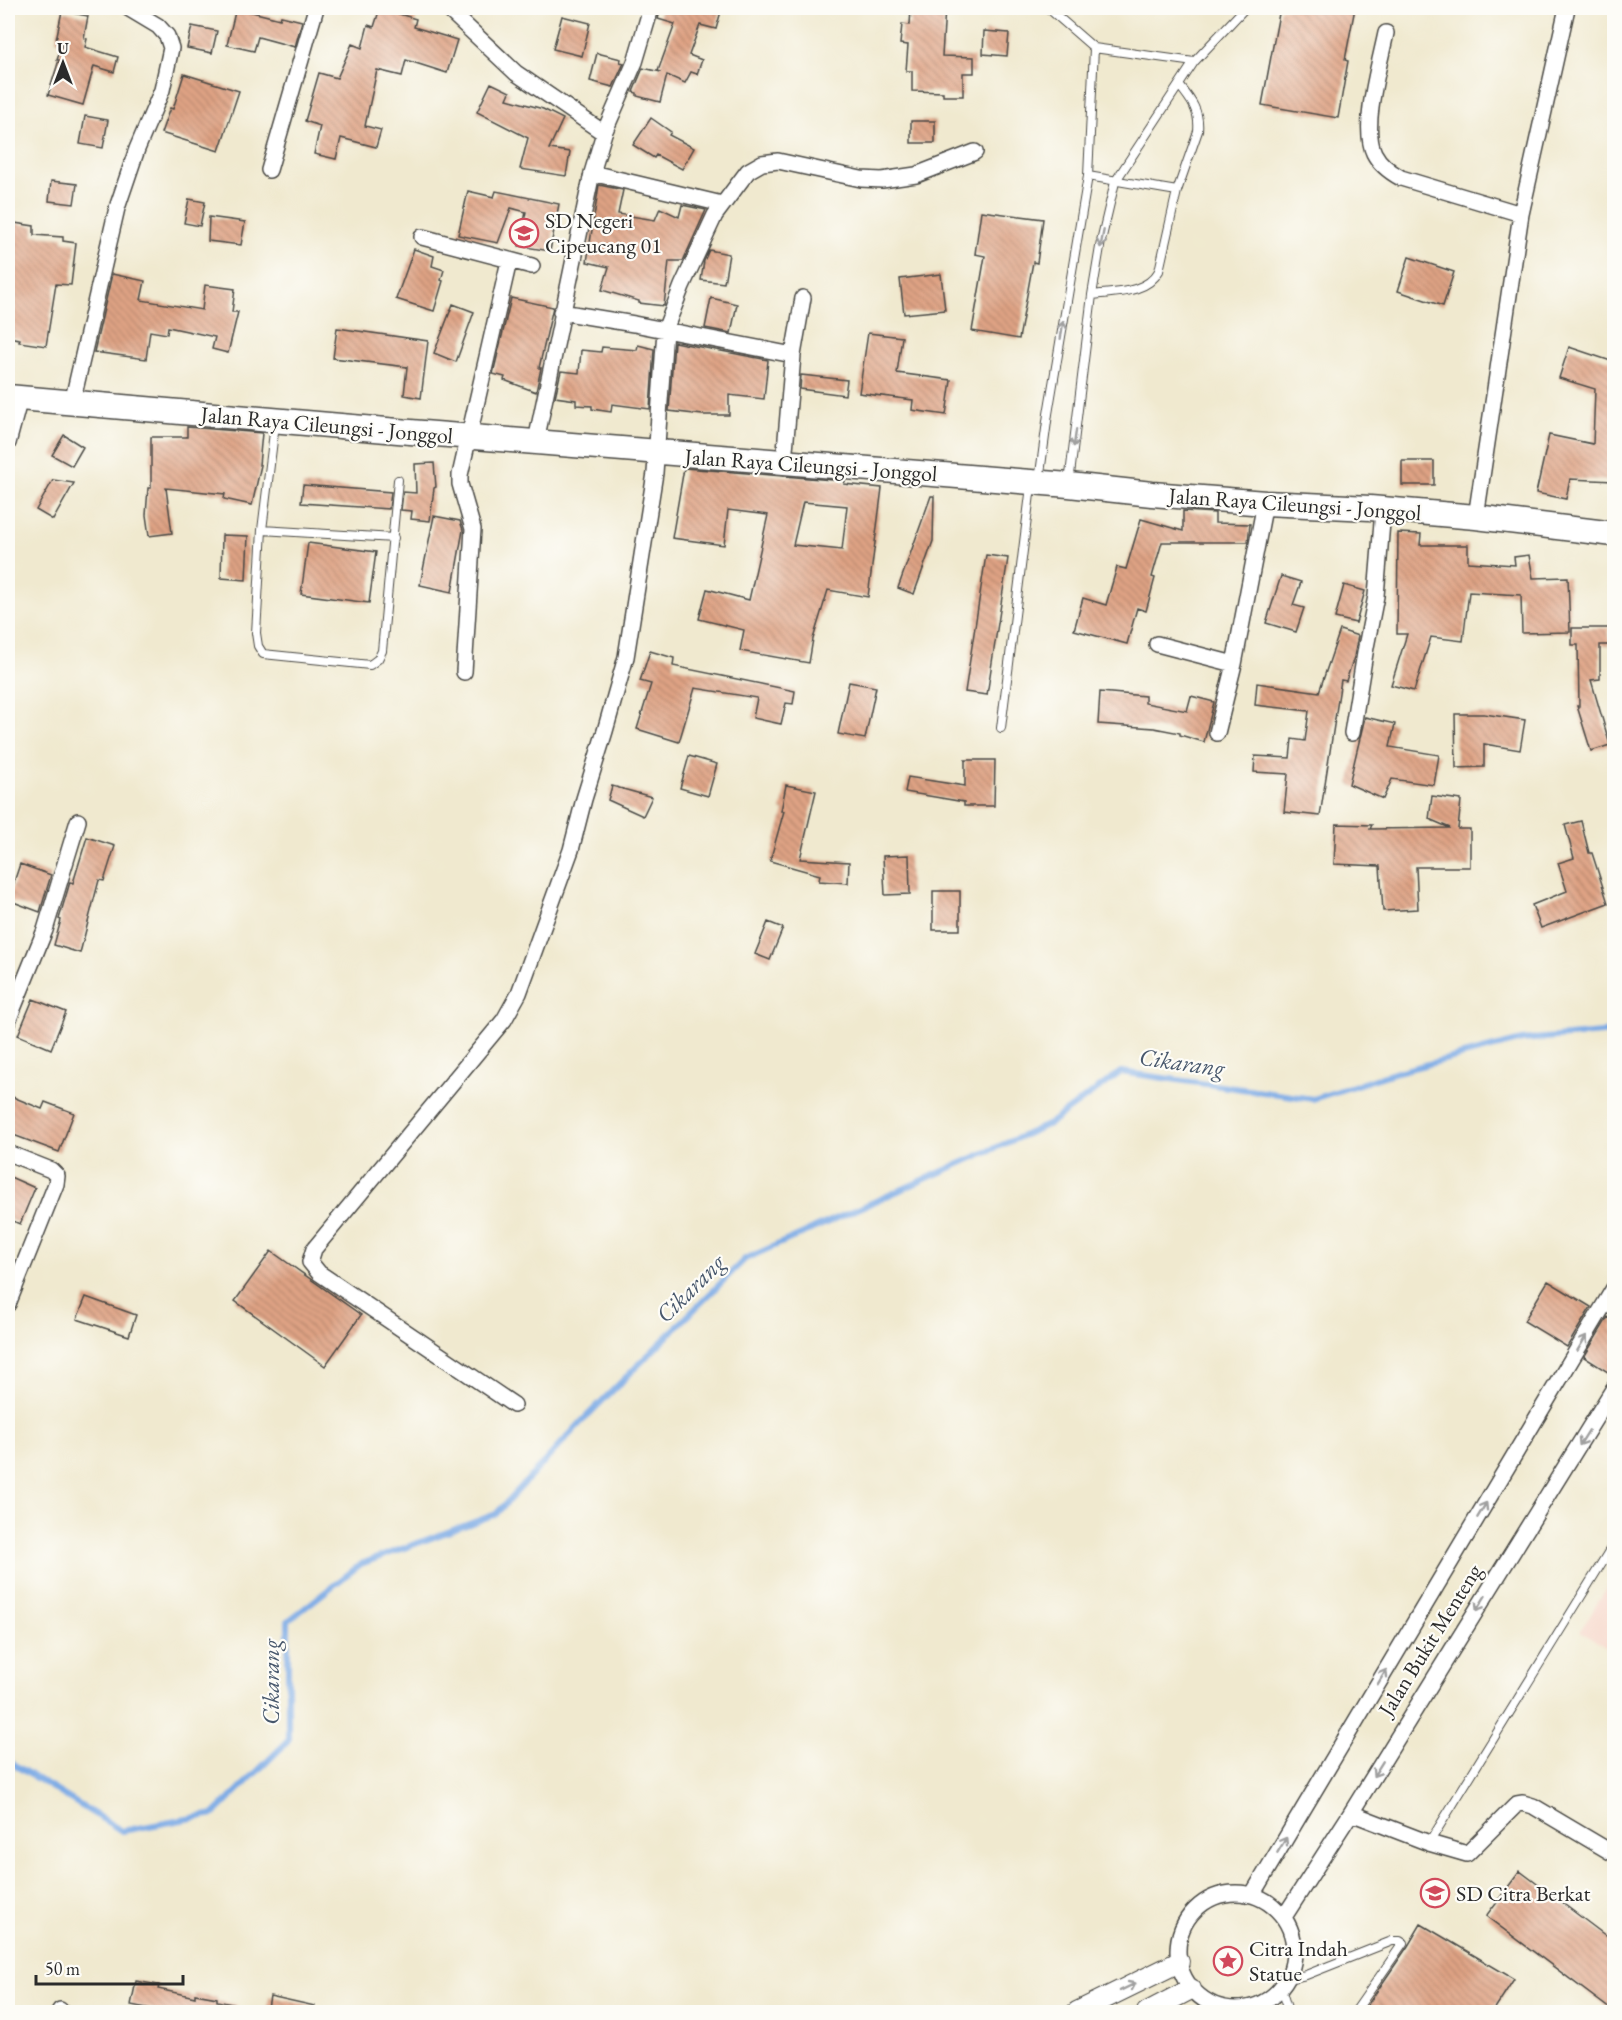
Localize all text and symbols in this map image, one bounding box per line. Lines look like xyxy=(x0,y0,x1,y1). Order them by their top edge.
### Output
north arrow xyxy=(33,33,93,93)
text: U xyxy=(57,38,69,59)
place label: SD Negeri Cipeucang 01 xyxy=(545,206,662,260)
school or university icon: SD Negeri Cipeucang 01 xyxy=(508,217,540,249)
one-way arrow xyxy=(1096,228,1107,248)
one-way arrow xyxy=(1057,320,1068,340)
street label: Jalan Raya Cileungsi - Jonggol xyxy=(198,399,454,450)
one-way arrow xyxy=(1069,428,1080,448)
street label: Jalan Raya Cileungsi - Jonggol xyxy=(682,442,938,488)
street label: Jalan Raya Cileungsi - Jonggol xyxy=(1166,481,1422,527)
water label: Cikarang xyxy=(1137,1041,1228,1083)
water label: Cikarang xyxy=(649,1246,732,1329)
one-way arrow xyxy=(1576,1335,1588,1352)
one-way arrow xyxy=(1577,1429,1590,1446)
one-way arrow xyxy=(1476,1502,1488,1519)
street label: Jalan Bukit Menteng xyxy=(1371,1558,1489,1723)
one-way arrow xyxy=(1474,1594,1486,1611)
water label: Cikarang xyxy=(255,1638,286,1725)
one-way arrow xyxy=(1376,1669,1388,1686)
one-way arrow xyxy=(1372,1760,1384,1777)
one-way arrow xyxy=(1276,1837,1288,1854)
school or university icon: SD Citra Berkat xyxy=(1419,1877,1451,1909)
place label: SD Citra Berkat xyxy=(1456,1879,1591,1908)
place label: Citra Indah Statue xyxy=(1249,1934,1348,1988)
place icon: Citra Indah Statue xyxy=(1212,1945,1244,1977)
scale bar xyxy=(36,1948,183,1986)
text: 50 m xyxy=(45,1957,80,1980)
one-way arrow xyxy=(1119,1981,1137,1993)

